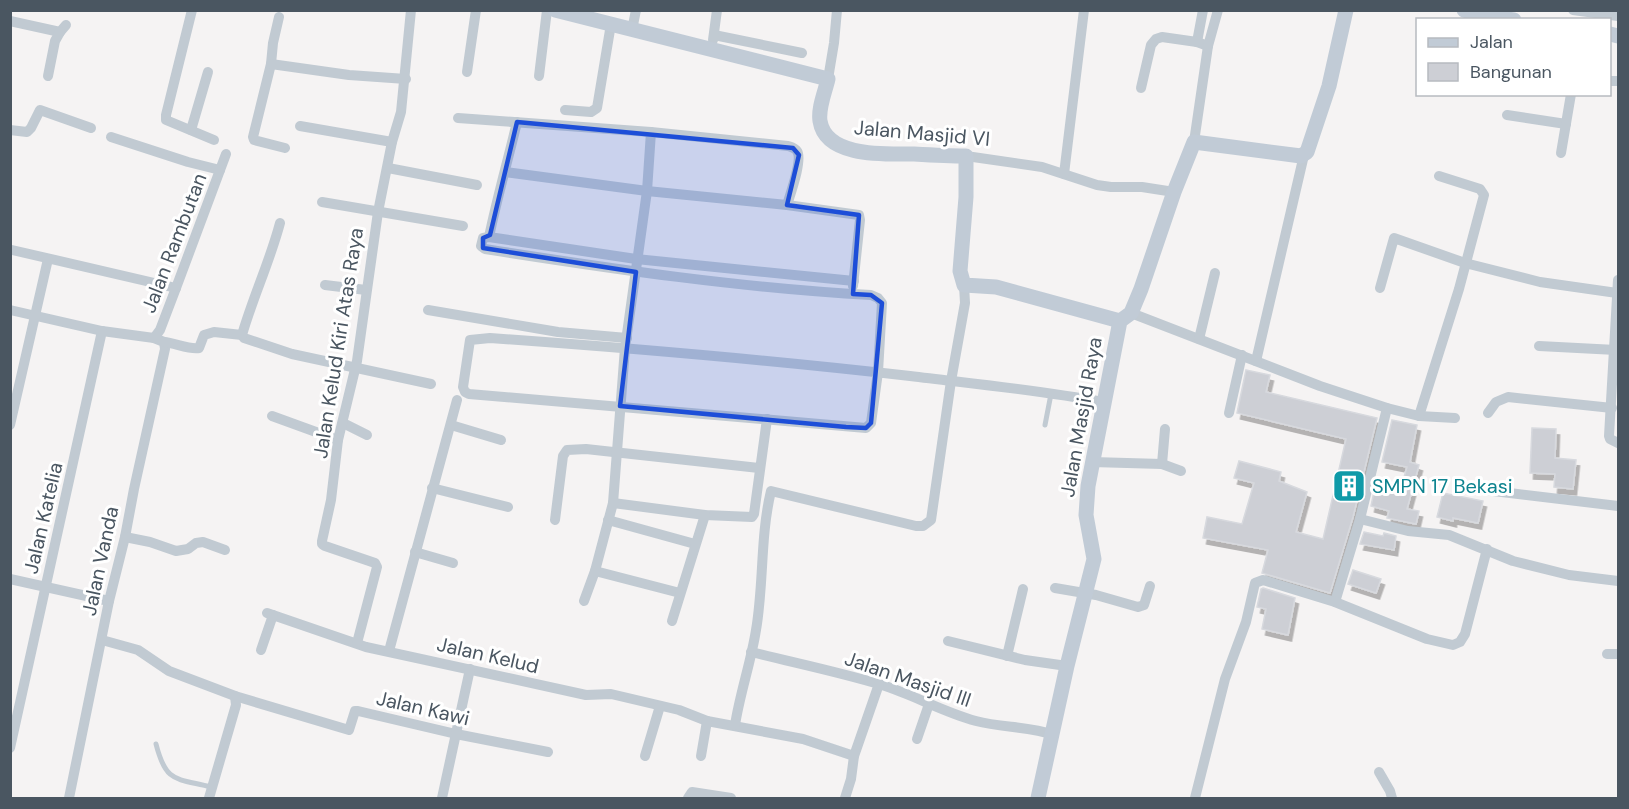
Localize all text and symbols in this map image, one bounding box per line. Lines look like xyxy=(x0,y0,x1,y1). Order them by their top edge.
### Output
legend xyxy=(1416,18,1611,96)
text: Jalan xyxy=(1470,30,1513,54)
text: Bangunan xyxy=(1470,60,1552,84)
street label: Jalan Masjid VI xyxy=(853,114,991,152)
street label: Jalan Rambutan xyxy=(135,169,213,317)
street label: Jalan Kelud Kiri Atas Raya xyxy=(307,226,369,460)
street label: Jalan Masjid Raya xyxy=(1054,335,1108,499)
street label: Jalan Katelia xyxy=(18,460,68,576)
building icon: SMPN 17 Bekasi xyxy=(1331,468,1367,504)
place label: SMPN 17 Bekasi xyxy=(1372,473,1513,499)
street label: Jalan Vanda xyxy=(76,504,124,618)
street label: Jalan Kelud xyxy=(434,631,542,679)
street label: Jalan Masjid III xyxy=(841,645,975,713)
street label: Jalan Kawi xyxy=(374,685,472,731)

